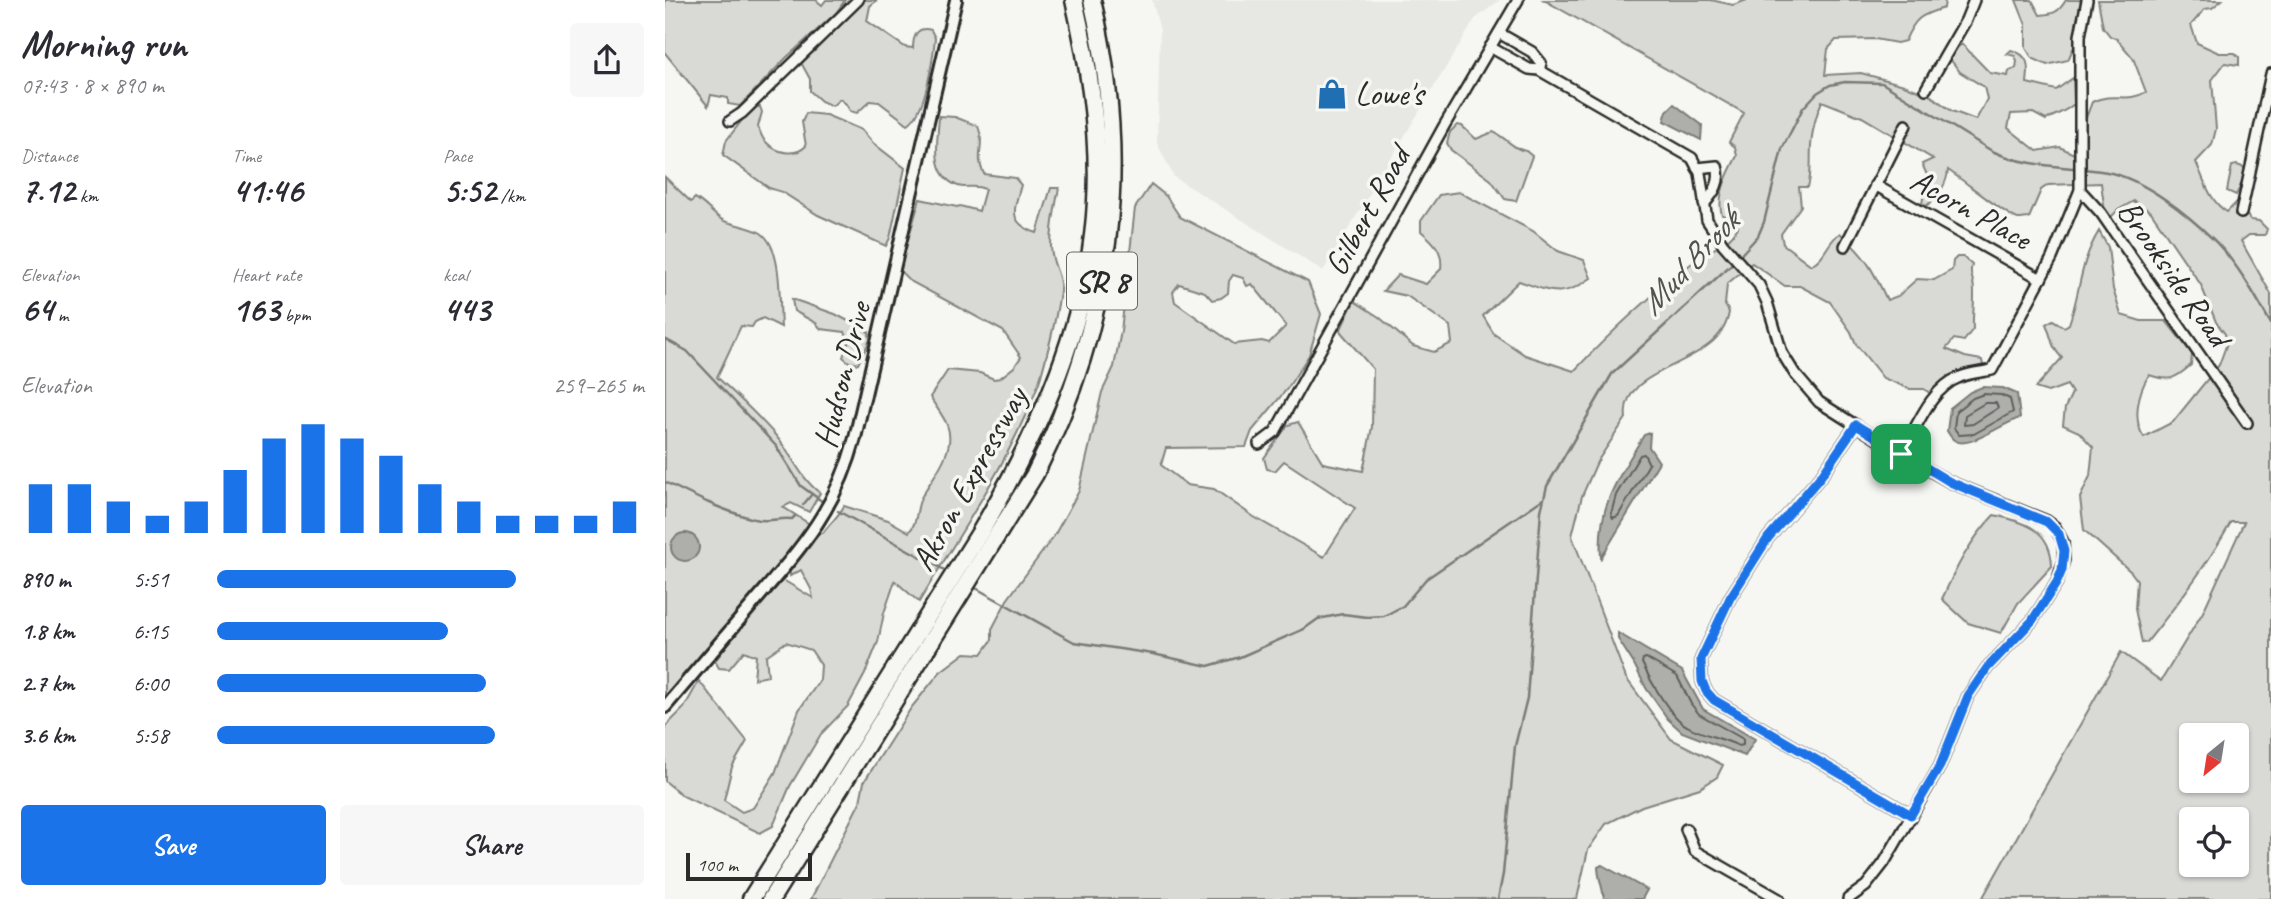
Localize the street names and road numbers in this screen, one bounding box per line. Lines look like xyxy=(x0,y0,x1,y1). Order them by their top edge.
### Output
street label: Gilbert Road xyxy=(1315,135,1422,283)
street label: Acorn Place xyxy=(1903,159,2041,260)
street label: Brookside Road xyxy=(2108,192,2243,358)
road number: SR 8 xyxy=(1067,253,1137,310)
street label: Hudson Drive xyxy=(804,296,881,452)
street label: Akron Expressway xyxy=(901,378,1038,578)

